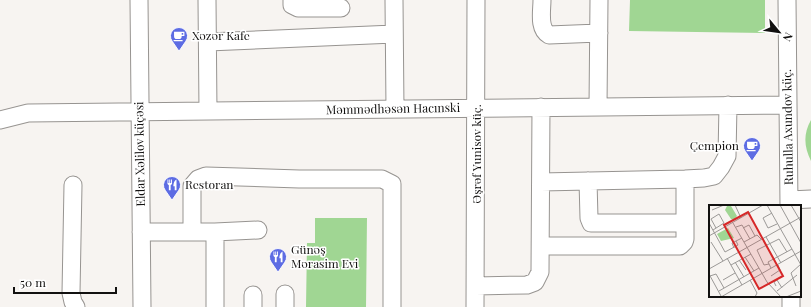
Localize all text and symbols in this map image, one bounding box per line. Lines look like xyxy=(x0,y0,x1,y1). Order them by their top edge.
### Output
north arrow xyxy=(759,12,799,52)
cafe icon: Xəzər Kafe xyxy=(169,26,189,51)
place label: Xəzər Kafe xyxy=(192,27,250,43)
text: N xyxy=(780,30,797,44)
street label: Ruhulla Axundov küç. xyxy=(778,69,796,185)
street label: Məmmədhəsən Hacınski xyxy=(326,99,461,117)
street label: Eldar Xəlilov küçəsi xyxy=(130,101,148,207)
street label: Əşrəf Yunisov küç. xyxy=(468,104,484,204)
cafe icon: Çempion xyxy=(742,136,762,161)
place label: Çempion xyxy=(690,137,739,153)
restaurant icon: Restoran xyxy=(162,175,182,200)
place label: Restoran xyxy=(185,176,234,192)
inset map xyxy=(709,205,801,297)
place label: Günəş Mərasim Evi xyxy=(291,241,359,271)
restaurant icon: Günəş Mərasim Evi xyxy=(268,247,288,272)
scale bar xyxy=(14,269,116,295)
text: 50 m xyxy=(20,274,46,290)

